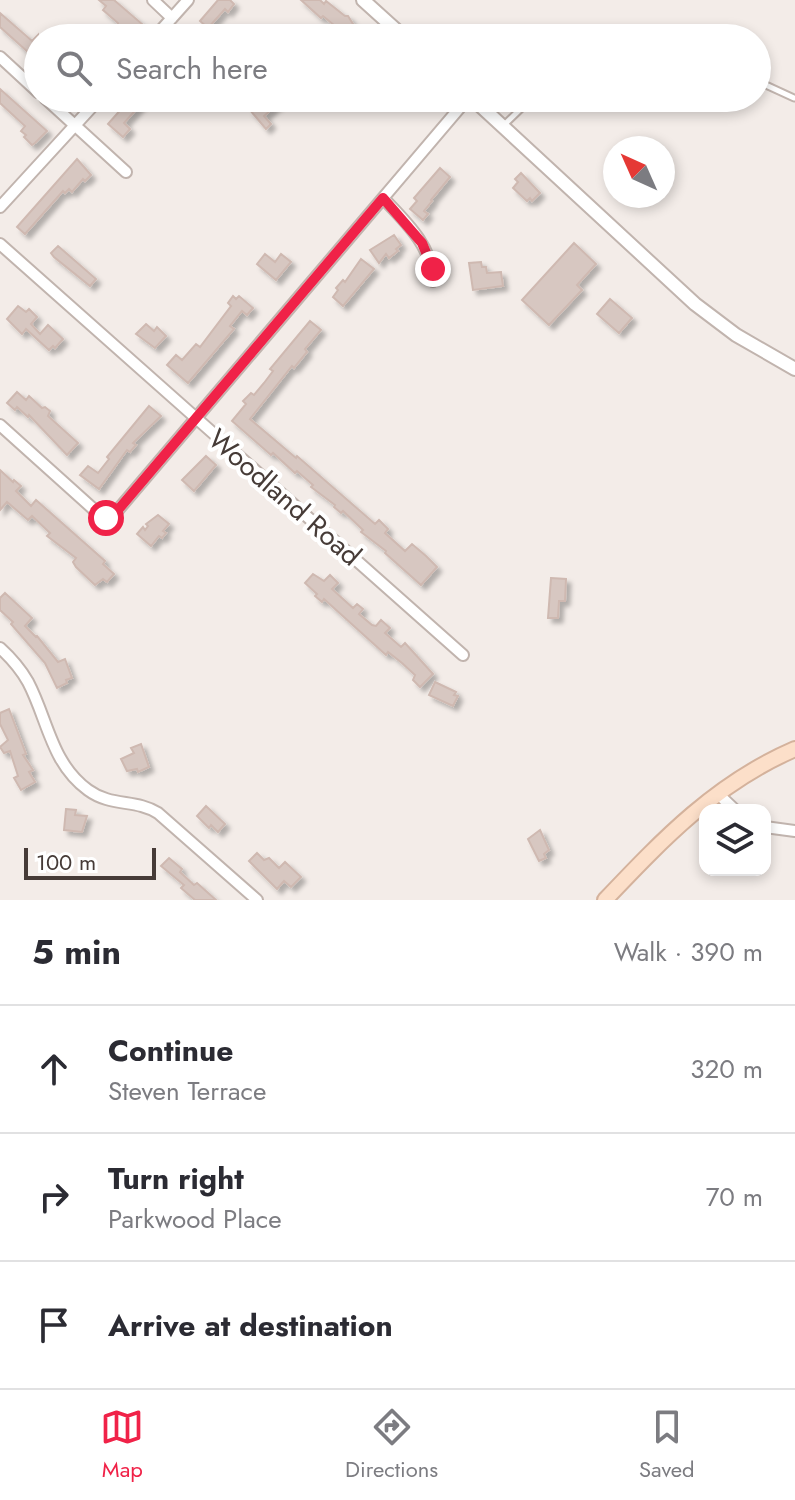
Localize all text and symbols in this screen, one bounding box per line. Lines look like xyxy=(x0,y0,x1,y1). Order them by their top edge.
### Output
search box xyxy=(24,24,771,112)
icon: search xyxy=(52,46,96,90)
text: Search here xyxy=(116,47,268,90)
north arrow xyxy=(603,136,675,208)
route end xyxy=(415,251,451,287)
street label: Woodland Road xyxy=(199,419,370,576)
route start xyxy=(88,500,124,536)
map controls xyxy=(699,804,771,876)
button: layers xyxy=(699,804,771,876)
scale bar xyxy=(24,844,156,880)
text: 100 m xyxy=(36,846,96,878)
text: 5 min xyxy=(32,928,121,977)
text: Walk · 390 m xyxy=(614,933,763,971)
text: Continue xyxy=(108,1029,234,1072)
icon: ahead xyxy=(32,1047,76,1091)
text: 320 m xyxy=(690,1050,763,1088)
text: Steven Terrace xyxy=(108,1072,266,1110)
text: Turn right xyxy=(108,1157,244,1200)
icon: right xyxy=(32,1175,76,1219)
text: 70 m xyxy=(706,1178,763,1216)
text: Parkwood Place xyxy=(108,1200,282,1238)
icon: arrive xyxy=(32,1303,76,1347)
text: Arrive at destination xyxy=(108,1304,393,1347)
tab: Map xyxy=(100,1405,144,1485)
tab: Directions xyxy=(345,1405,438,1485)
tab: Saved xyxy=(639,1405,695,1485)

